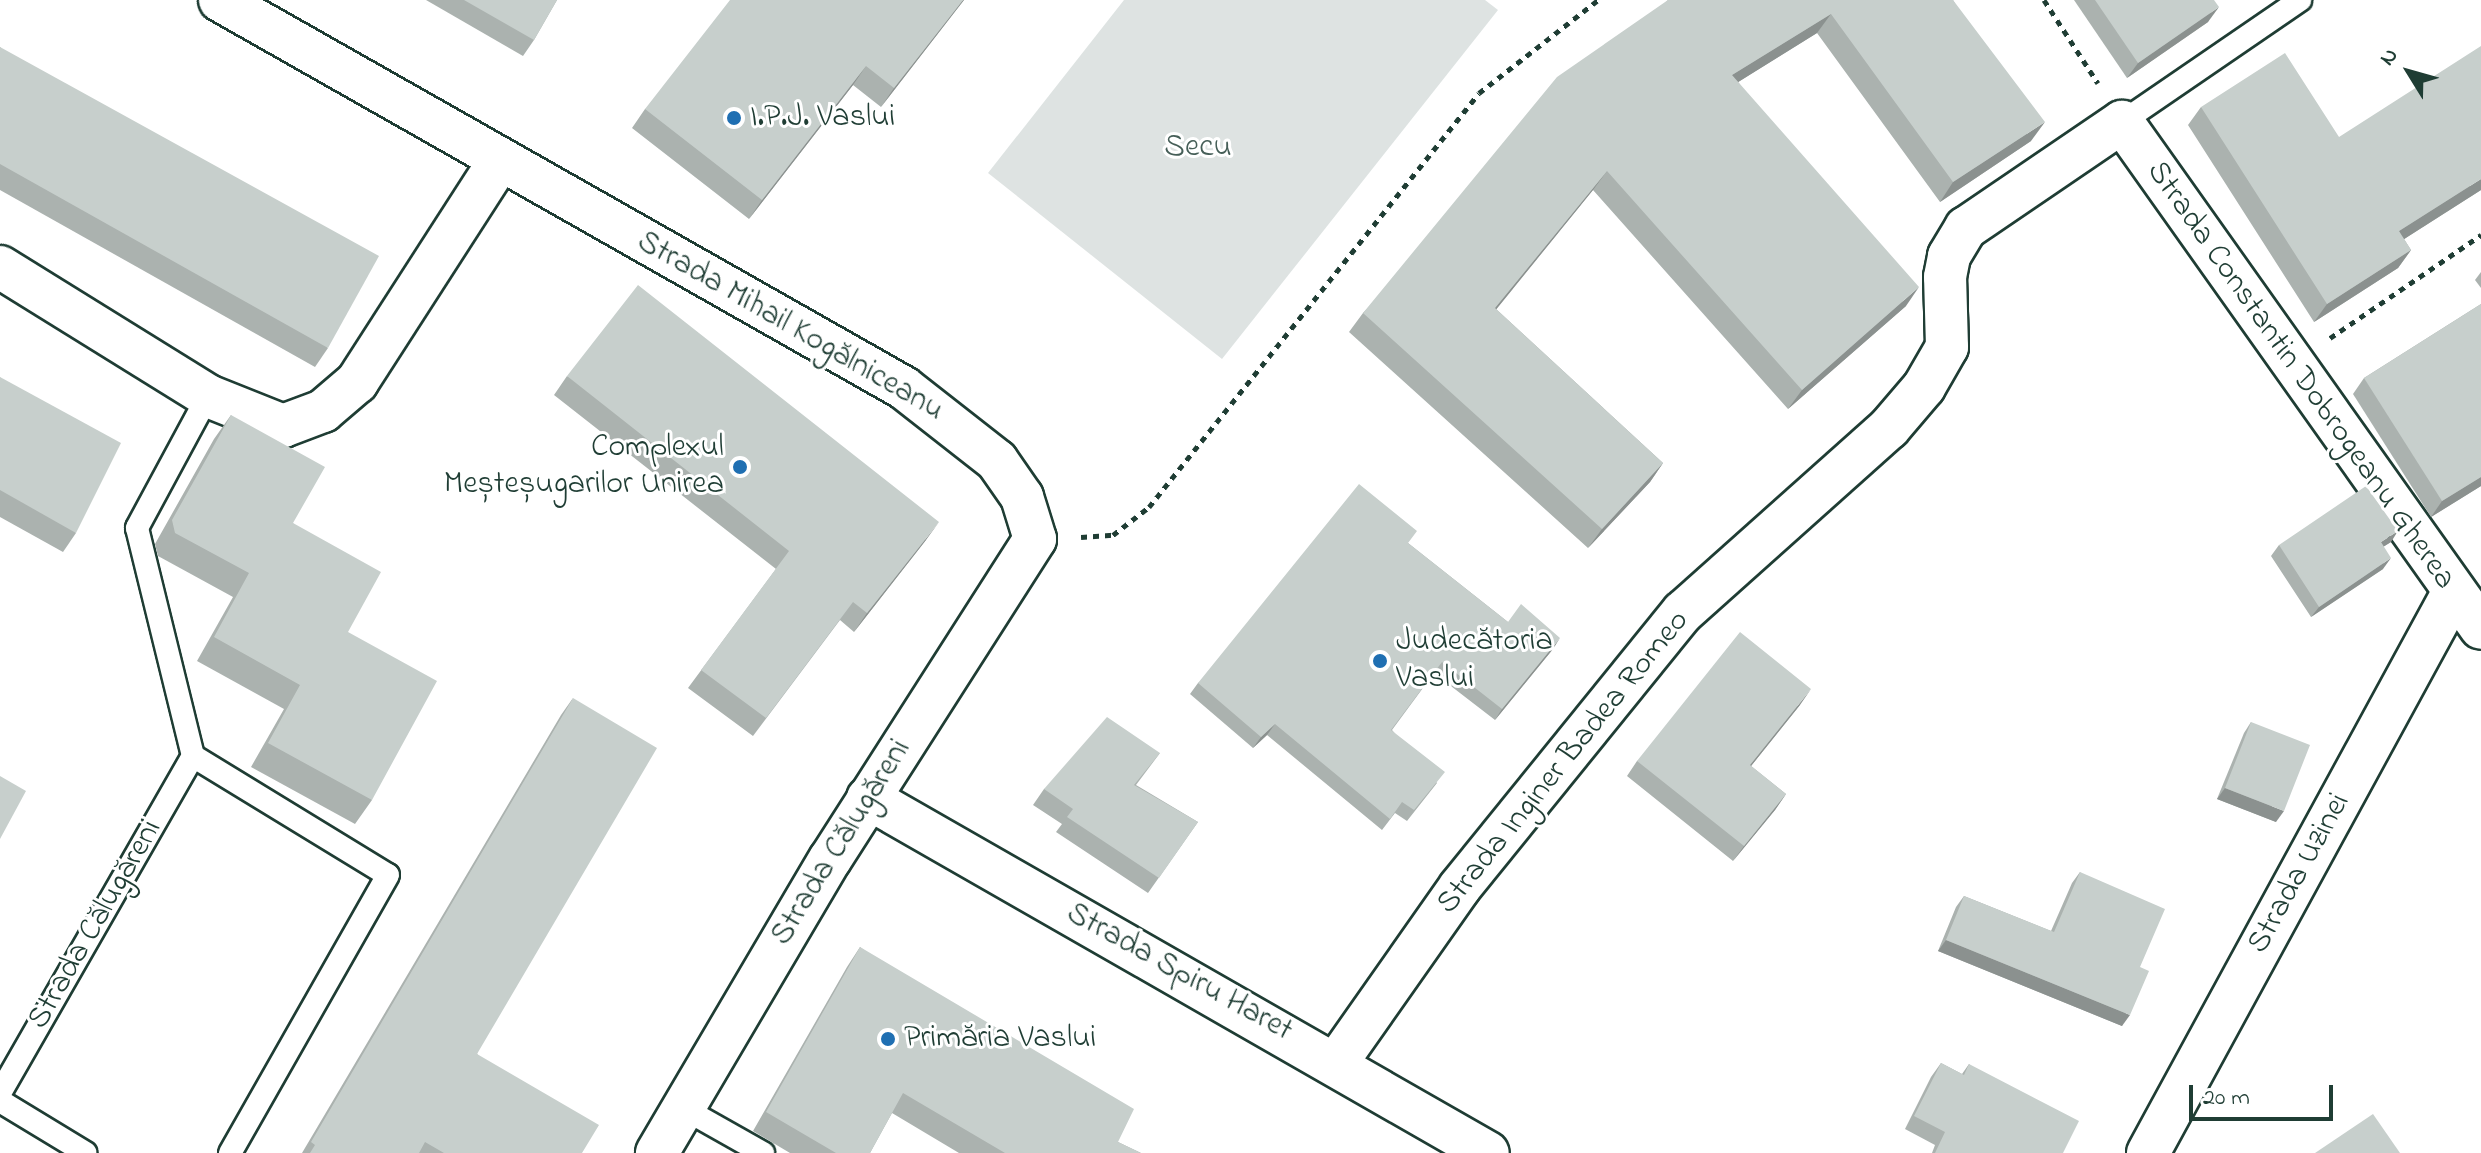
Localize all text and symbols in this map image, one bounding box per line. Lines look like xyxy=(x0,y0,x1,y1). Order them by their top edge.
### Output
north arrow xyxy=(2369,32,2449,112)
text: N xyxy=(2373,42,2407,73)
place label: I.P.J. Vaslui xyxy=(750,99,895,137)
marker: I.P.J. Vaslui xyxy=(725,109,743,127)
park label: Secu xyxy=(1164,129,1232,167)
street label: Strada Constantin Dobrogeanu Gherea xyxy=(2137,155,2463,597)
street label: Strada Mihail Kogălniceanu xyxy=(630,223,950,431)
place label: Complexul Meșteșugarilor Unirea xyxy=(444,430,724,505)
marker: Complexul Meșteșugarilor Unirea xyxy=(731,458,749,476)
street label: Strada Inginer Badea Romeo xyxy=(1430,603,1698,923)
place label: Judecătoria Vaslui xyxy=(1396,624,1553,699)
marker: Judecătoria Vaslui xyxy=(1371,652,1389,670)
street label: Strada Călugăreni xyxy=(763,733,921,953)
street label: Strada Uzinei xyxy=(2240,787,2360,961)
street label: Strada Călugăreni xyxy=(21,813,171,1037)
street label: Strada Spiru Haret xyxy=(1059,895,1299,1051)
place label: Primăria Vaslui xyxy=(904,1020,1096,1058)
marker: Primăria Vaslui xyxy=(879,1030,897,1048)
scale bar xyxy=(2193,1069,2337,1119)
text: 20 m xyxy=(2203,1081,2250,1116)

